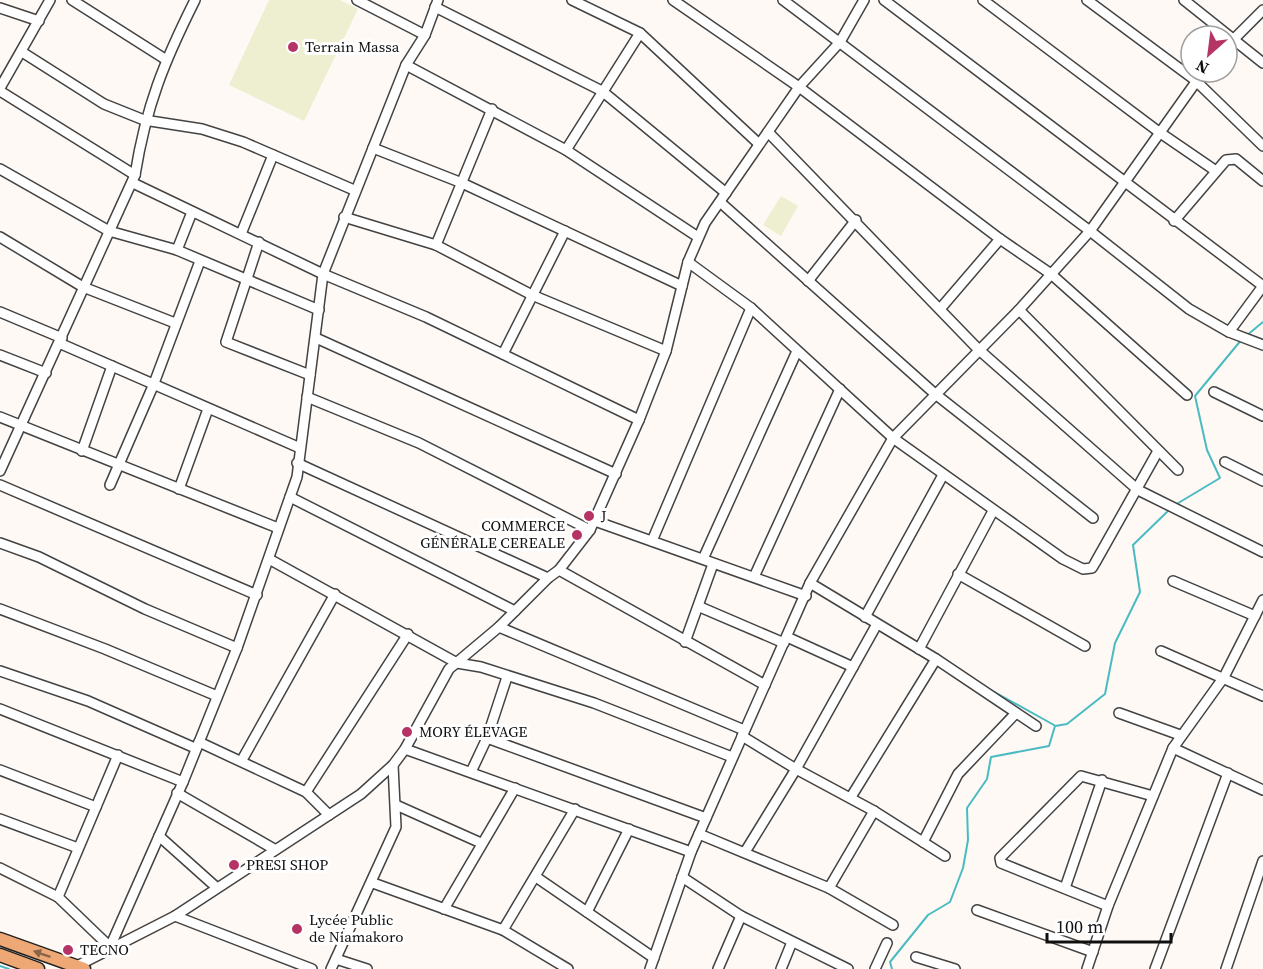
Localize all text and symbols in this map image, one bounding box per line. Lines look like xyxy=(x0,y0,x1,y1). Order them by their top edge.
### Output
north arrow xyxy=(1179,24,1239,84)
place label: Terrain Massa xyxy=(305,36,400,57)
marker: Terrain Massa xyxy=(286,40,300,54)
text: N xyxy=(1191,55,1212,80)
place label: J xyxy=(600,505,607,526)
marker: J xyxy=(582,509,596,523)
place label: COMMERCE GÉNÉRALE CEREALE xyxy=(420,515,565,553)
marker: COMMERCE GÉNÉRALE CEREALE xyxy=(570,528,584,542)
place label: MORY ÉLEVAGE xyxy=(419,721,527,742)
marker: MORY ÉLEVAGE xyxy=(400,725,414,739)
place label: PRESI SHOP xyxy=(246,854,328,875)
marker: PRESI SHOP xyxy=(227,858,241,872)
scale bar xyxy=(1047,906,1172,944)
place label: Lycée Public de Niamakoro xyxy=(309,909,403,947)
text: 100 m xyxy=(1056,914,1103,939)
marker: Lycée Public de Niamakoro xyxy=(290,922,304,936)
place label: TECNO xyxy=(80,939,129,960)
marker: TECNO xyxy=(61,943,75,957)
one-way arrow xyxy=(33,949,51,959)

